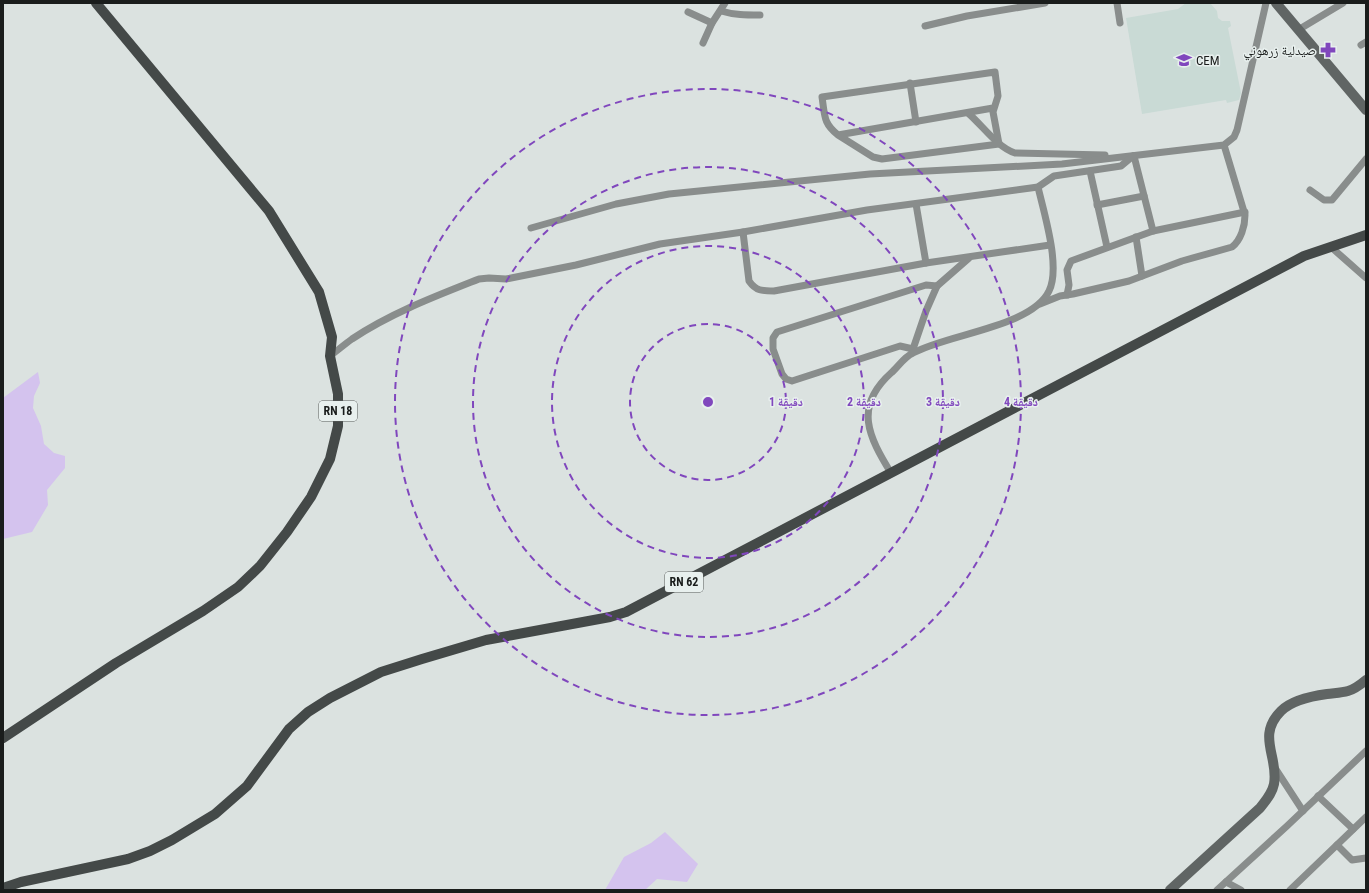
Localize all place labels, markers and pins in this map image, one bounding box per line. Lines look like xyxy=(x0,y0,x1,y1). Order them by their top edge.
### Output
pharmacy icon: صيدلية زرهوني xyxy=(1319,41,1337,59)
place label: صيدلية زرهوني xyxy=(1243,43,1316,61)
school or university icon: CEM xyxy=(1175,51,1193,69)
place label: CEM xyxy=(1196,53,1220,68)
centre of rings xyxy=(701,395,715,409)

